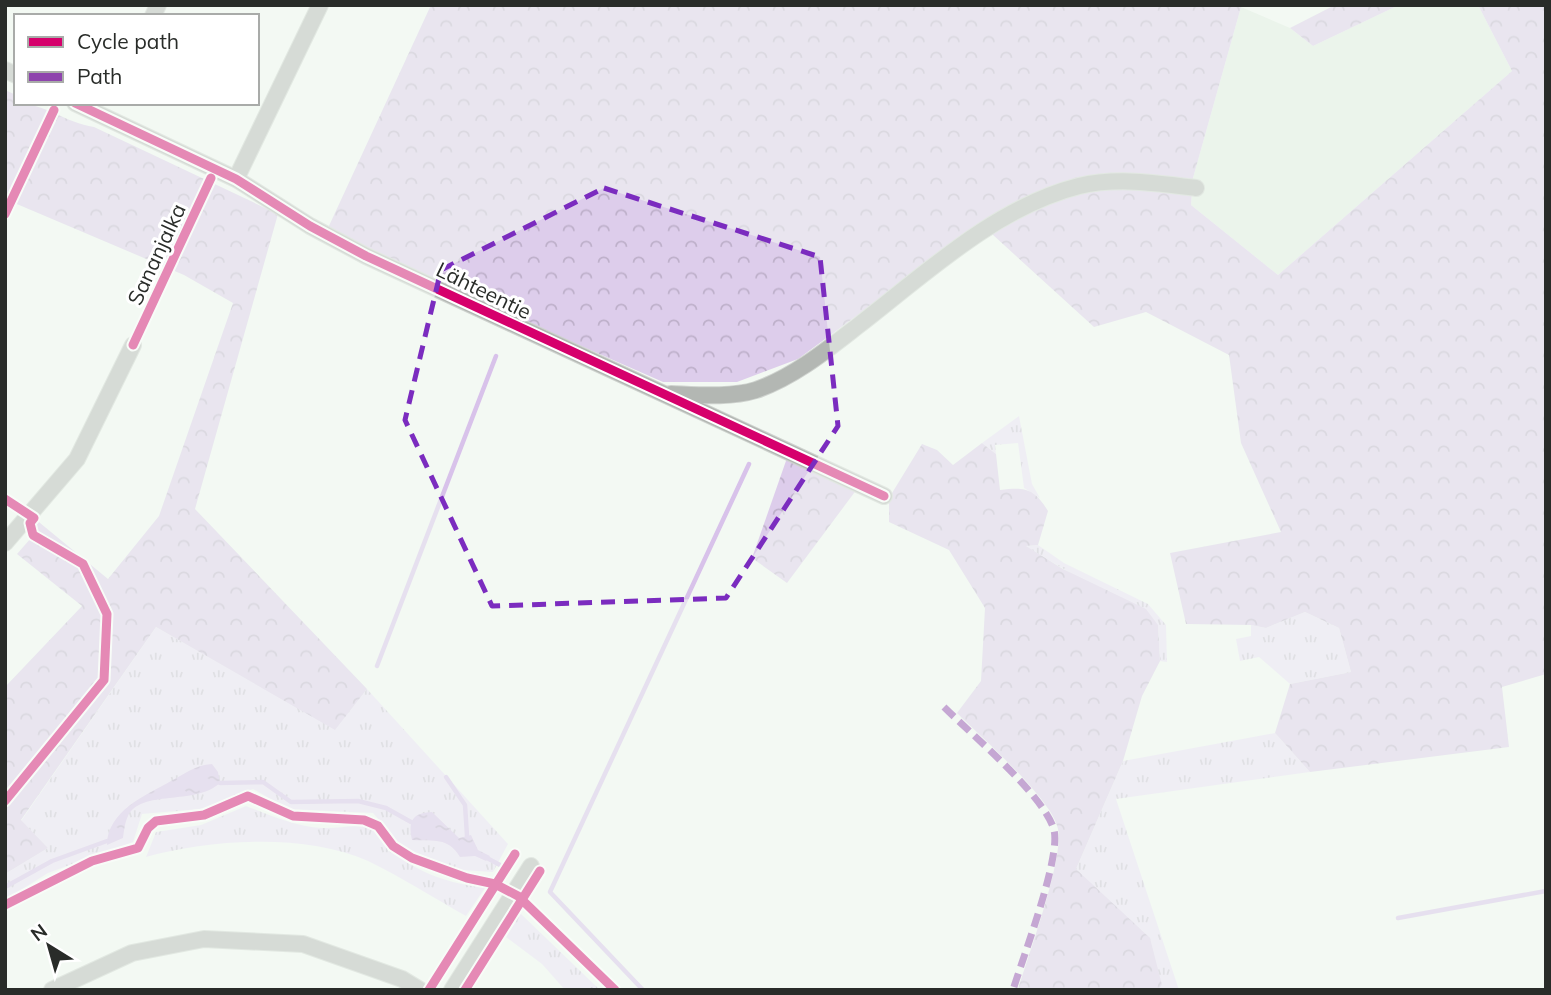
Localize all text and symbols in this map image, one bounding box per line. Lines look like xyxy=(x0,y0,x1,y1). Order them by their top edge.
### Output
legend xyxy=(14,14,259,105)
text: Cycle path xyxy=(77,28,179,54)
text: Path xyxy=(77,63,122,89)
street label: Sananjalka xyxy=(121,199,191,309)
street label: Lähteentie xyxy=(432,256,536,324)
north arrow xyxy=(14,911,84,981)
text: N xyxy=(26,919,52,946)

